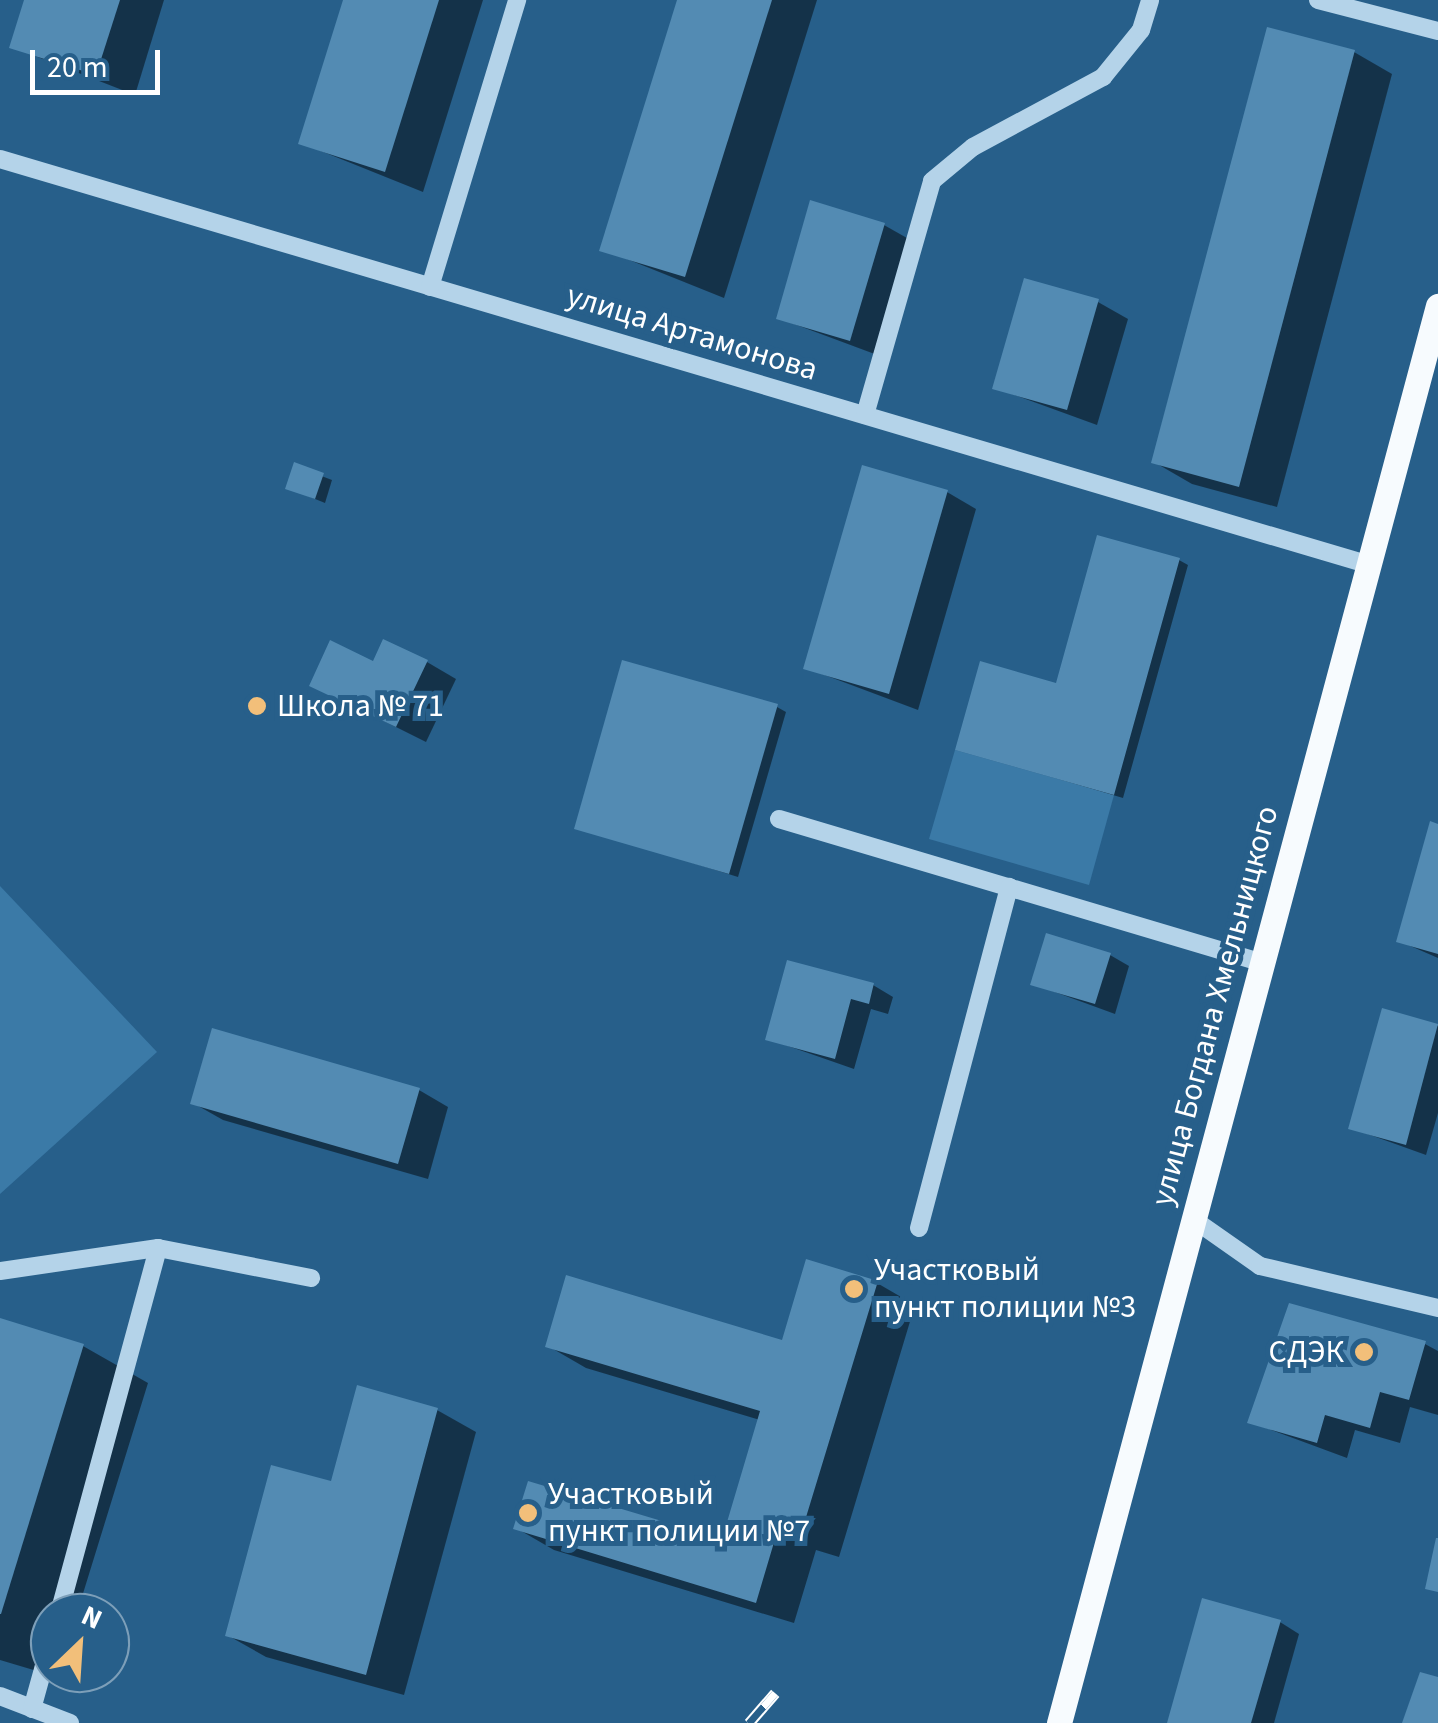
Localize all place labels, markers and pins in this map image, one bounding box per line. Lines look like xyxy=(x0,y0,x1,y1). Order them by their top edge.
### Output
place label: Школа № 71 xyxy=(277,687,444,725)
marker: Школа № 71 xyxy=(246,695,268,717)
place label: Участковый пункт полиции №3 xyxy=(874,1252,1136,1327)
marker: Участковый пункт полиции №3 xyxy=(843,1278,865,1300)
place label: СДЭК xyxy=(1269,1333,1344,1371)
marker: СДЭК xyxy=(1353,1341,1375,1363)
place label: Участковый пункт полиции №7 xyxy=(548,1476,810,1551)
marker: Участковый пункт полиции №7 xyxy=(517,1502,539,1524)

